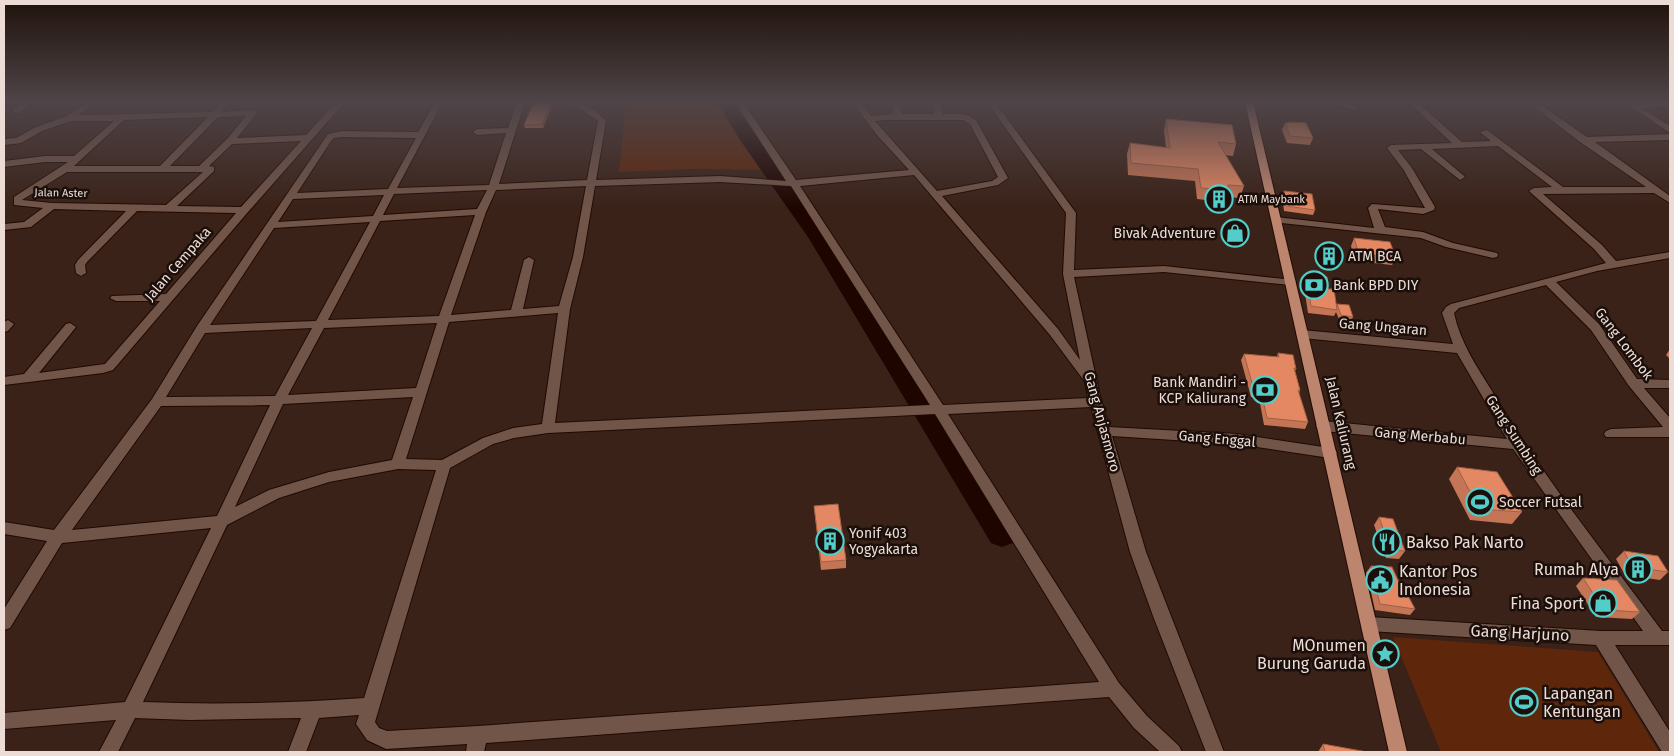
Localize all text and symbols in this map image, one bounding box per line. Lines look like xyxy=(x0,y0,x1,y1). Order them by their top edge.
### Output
building icon: ATM Maybank xyxy=(1204,184,1234,214)
street label: Jalan Aster xyxy=(34,186,88,200)
place label: ATM Maybank xyxy=(1238,193,1305,206)
shop icon: Bivak Adventure xyxy=(1220,218,1250,248)
street label: Jalan Cempaka xyxy=(141,223,215,305)
place label: Bivak Adventure xyxy=(1114,225,1216,242)
building icon: ATM BCA xyxy=(1314,241,1344,271)
place label: ATM BCA xyxy=(1348,248,1401,265)
bank icon: Bank BPD DIY xyxy=(1299,270,1329,300)
place label: Bank BPD DIY xyxy=(1333,277,1419,294)
street label: Gang Lombok xyxy=(1591,304,1657,384)
street label: Gang Ungaran xyxy=(1338,315,1428,339)
street label: Gang Anjasmoro xyxy=(1080,370,1124,474)
place label: Bank Mandiri - KCP Kaliurang xyxy=(1153,374,1247,407)
bank icon: Bank Mandiri - KCP Kaliurang xyxy=(1250,375,1280,405)
street label: Jalan Kaliurang xyxy=(1322,375,1360,472)
street label: Gang Sumbing xyxy=(1482,392,1546,478)
street label: Gang Merbabu xyxy=(1374,424,1466,448)
street label: Gang Enggal xyxy=(1178,427,1256,451)
sports icon: Soccer Futsal xyxy=(1465,487,1495,517)
place label: Soccer Futsal xyxy=(1499,494,1582,511)
place label: Yonif 403 Yogyakarta xyxy=(849,525,918,558)
building icon: Yonif 403 Yogyakarta xyxy=(815,526,845,556)
restaurant icon: Bakso Pak Narto xyxy=(1372,527,1402,557)
place label: Bakso Pak Narto xyxy=(1406,533,1524,552)
building icon: Rumah Alya xyxy=(1623,554,1653,584)
place label: Rumah Alya xyxy=(1534,560,1619,579)
place label: Kantor Pos Indonesia xyxy=(1399,562,1477,599)
public building icon: Kantor Pos Indonesia xyxy=(1365,565,1395,595)
shop icon: Fina Sport xyxy=(1588,588,1618,618)
place label: Fina Sport xyxy=(1510,594,1584,613)
street label: Gang Harjuno xyxy=(1470,621,1570,645)
place label: MOnumen Burung Garuda xyxy=(1257,636,1366,673)
place icon: MOnumen Burung Garuda xyxy=(1370,639,1400,669)
place label: Lapangan Kentungan xyxy=(1543,684,1621,721)
sports icon: Lapangan Kentungan xyxy=(1509,687,1539,717)

